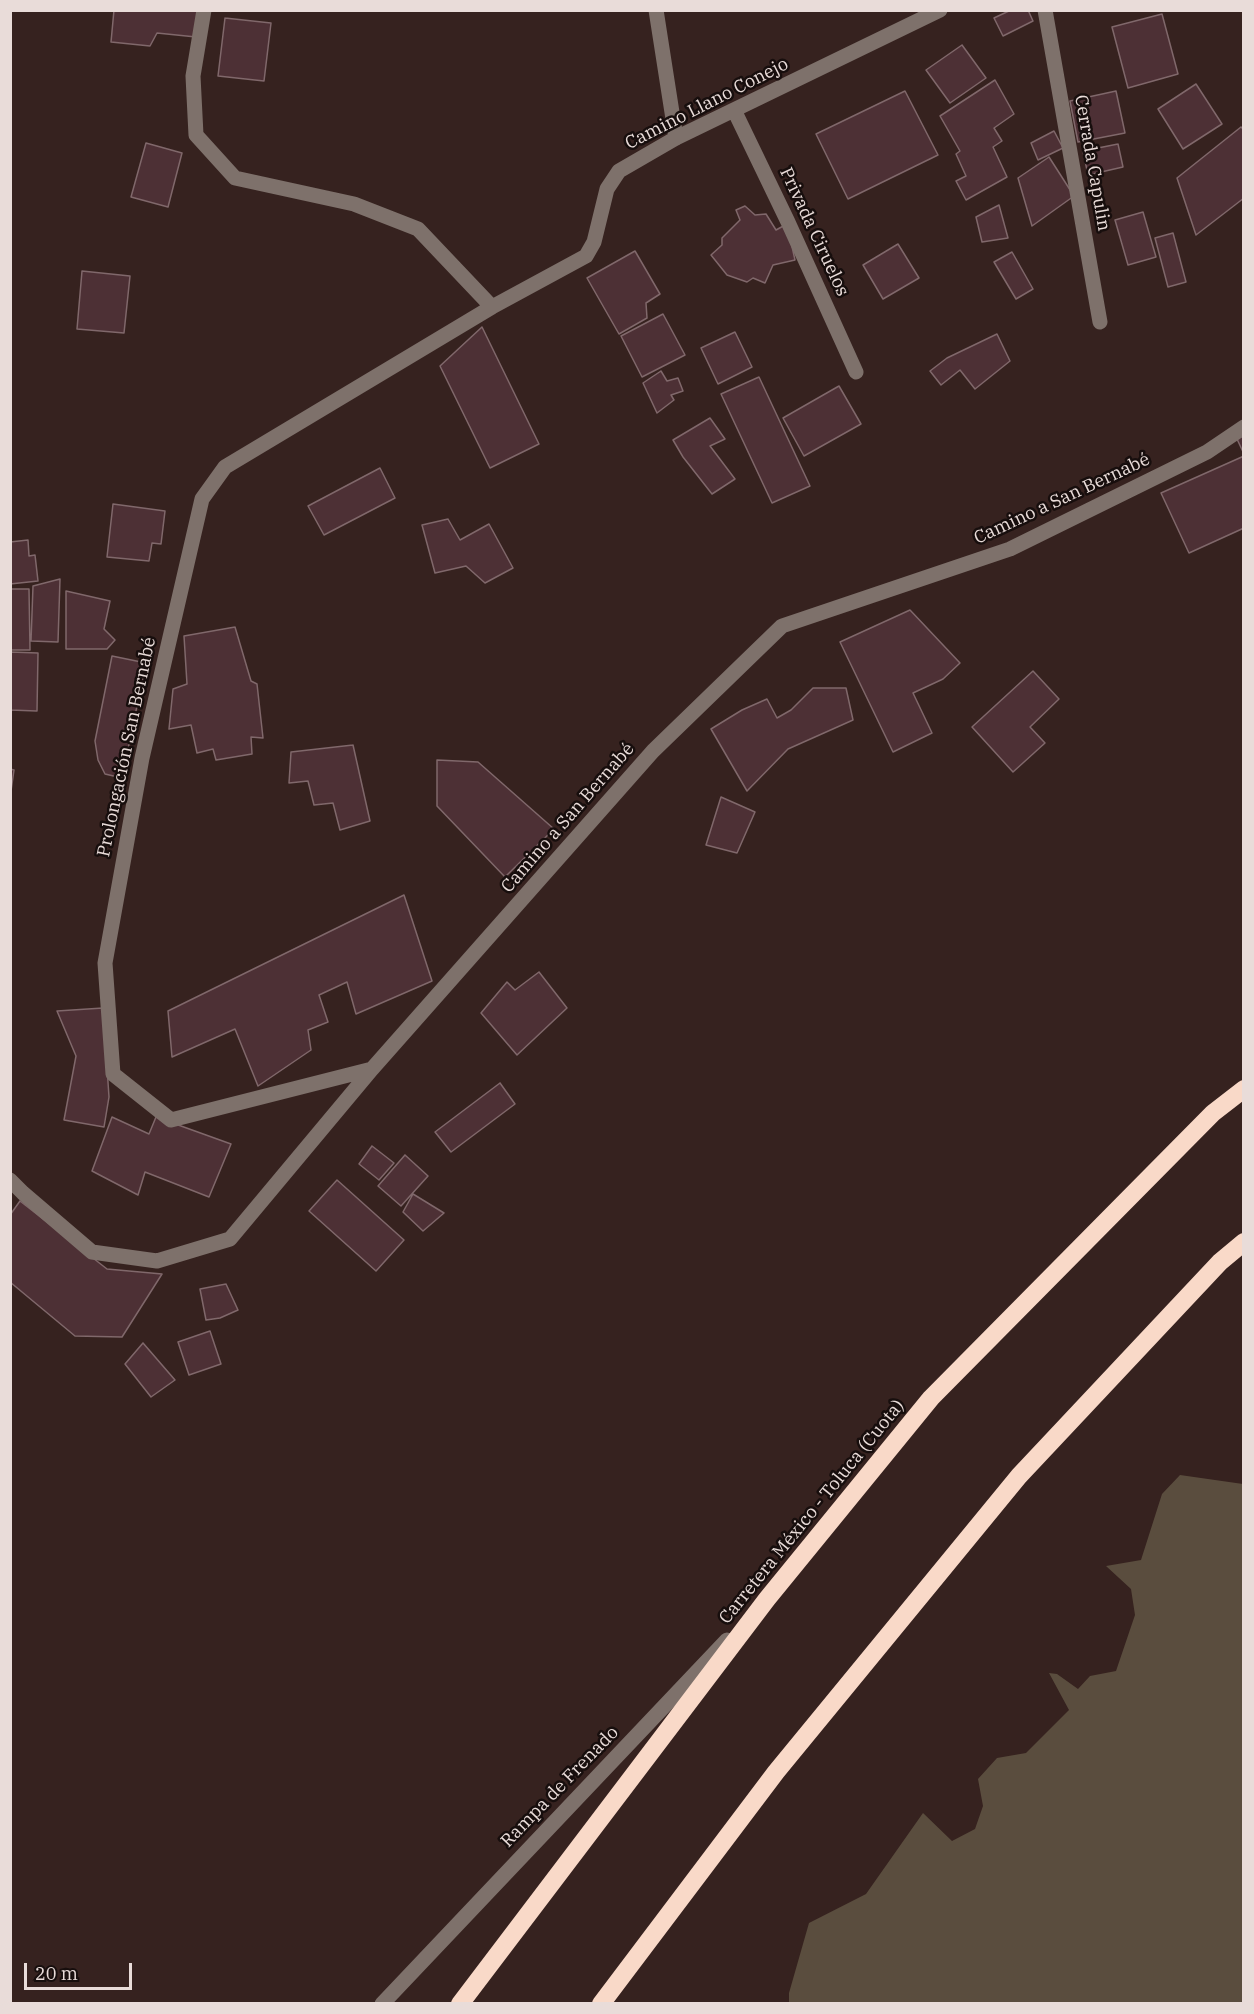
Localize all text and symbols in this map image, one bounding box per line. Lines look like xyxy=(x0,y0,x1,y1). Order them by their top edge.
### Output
street label: Camino Llano Conejo xyxy=(622,53,792,155)
street label: Cerrada Capulin xyxy=(1069,93,1115,233)
street label: Privada Ciruelos xyxy=(775,164,853,300)
street label: Camino a San Bernabé xyxy=(971,449,1153,549)
street label: Prolongación San Bernabé xyxy=(93,635,161,859)
street label: Camino a San Bernabé xyxy=(497,739,639,897)
street label: Carretera México - Toluca (Cuota) xyxy=(715,1395,909,1629)
street label: Rampa de Frenado xyxy=(497,1722,623,1852)
scale bar xyxy=(27,1951,135,1989)
text: 20 m xyxy=(35,1962,78,1985)

